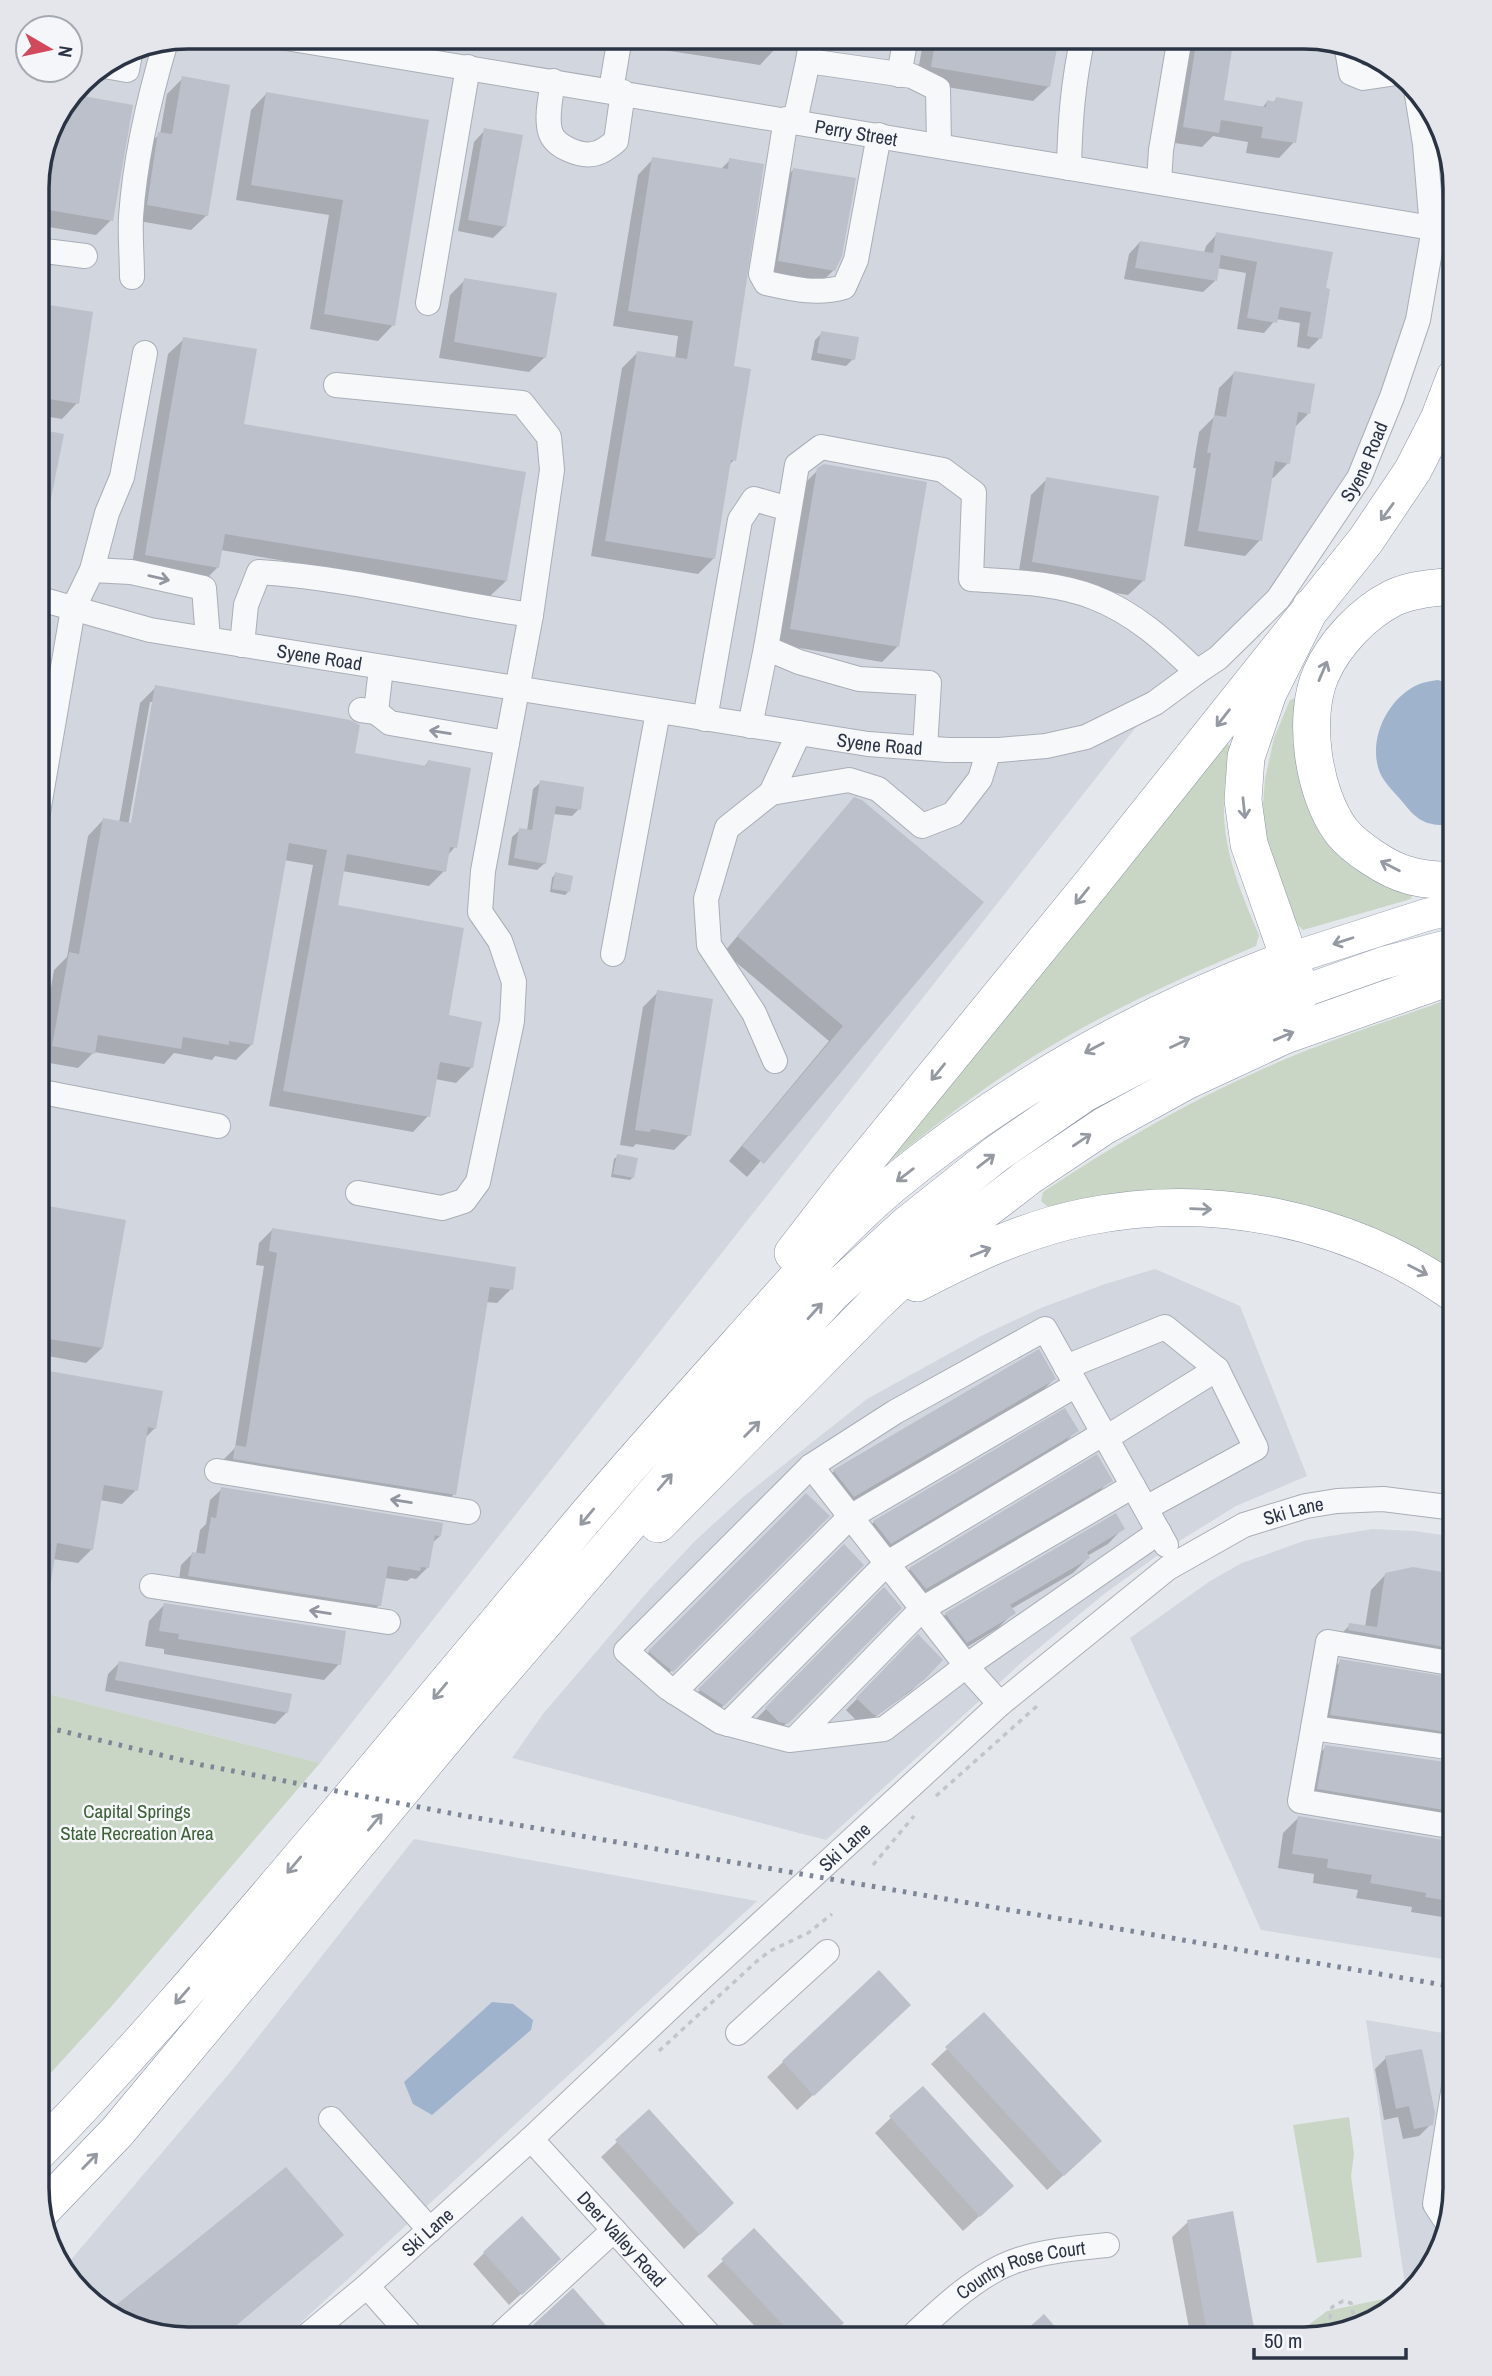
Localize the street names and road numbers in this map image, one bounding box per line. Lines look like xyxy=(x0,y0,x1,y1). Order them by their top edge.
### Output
street label: Perry Street xyxy=(813,113,900,152)
street label: Syene Road xyxy=(1334,418,1394,507)
street label: Syene Road xyxy=(275,637,364,676)
street label: Syene Road xyxy=(835,726,923,761)
street label: Ski Lane xyxy=(1260,1490,1325,1531)
street label: Ski Lane xyxy=(813,1816,876,1877)
street label: Deer Valley Road xyxy=(572,2185,672,2292)
street label: Ski Lane xyxy=(396,2202,459,2262)
street label: Country Rose Court xyxy=(950,2234,1087,2305)

